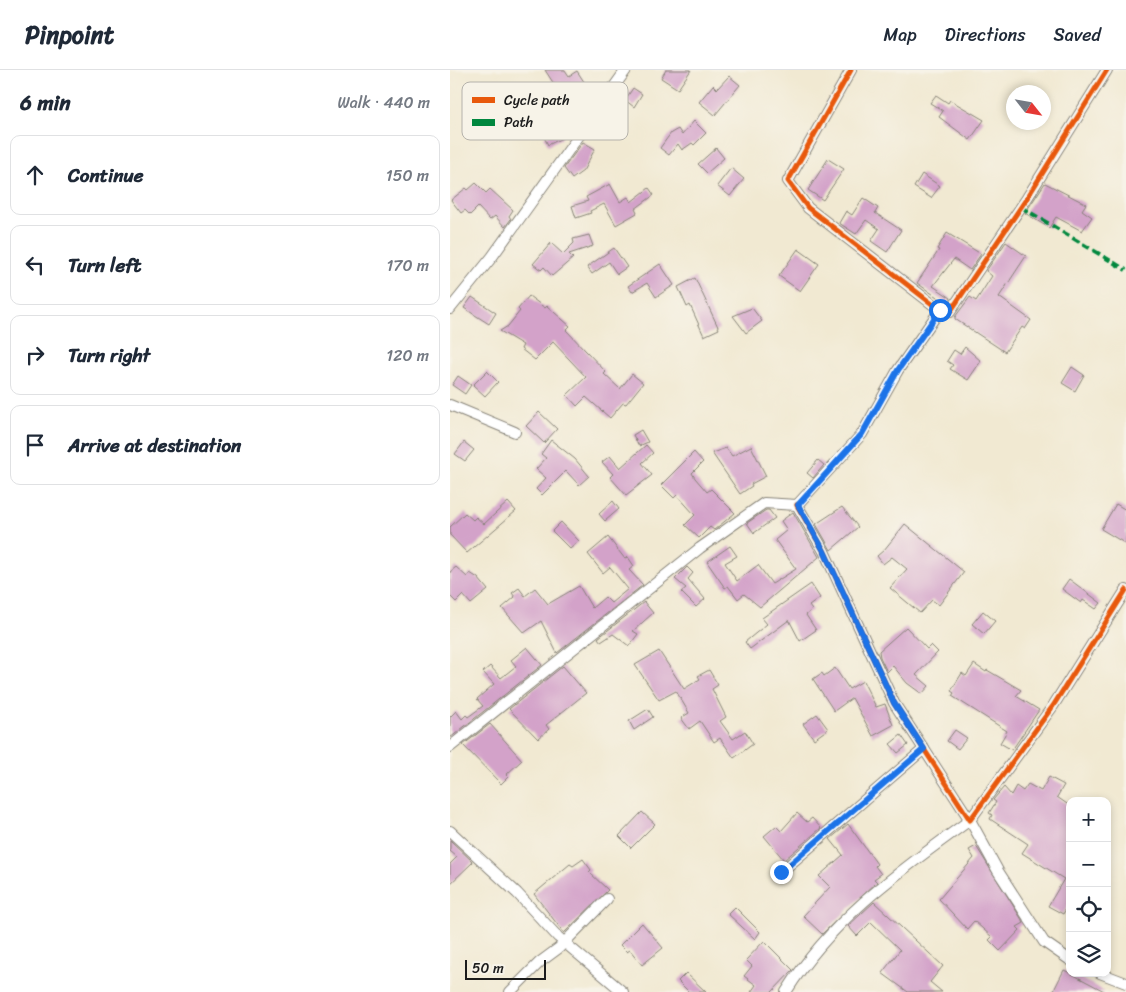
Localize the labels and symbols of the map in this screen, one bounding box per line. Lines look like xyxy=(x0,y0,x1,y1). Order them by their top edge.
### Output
legend xyxy=(462,82,628,140)
north arrow xyxy=(1006,85,1051,130)
text: Cycle path xyxy=(504,88,570,113)
text: Path xyxy=(504,110,533,135)
route start xyxy=(929,299,952,322)
route end xyxy=(770,861,793,884)
scale bar xyxy=(465,957,546,980)

